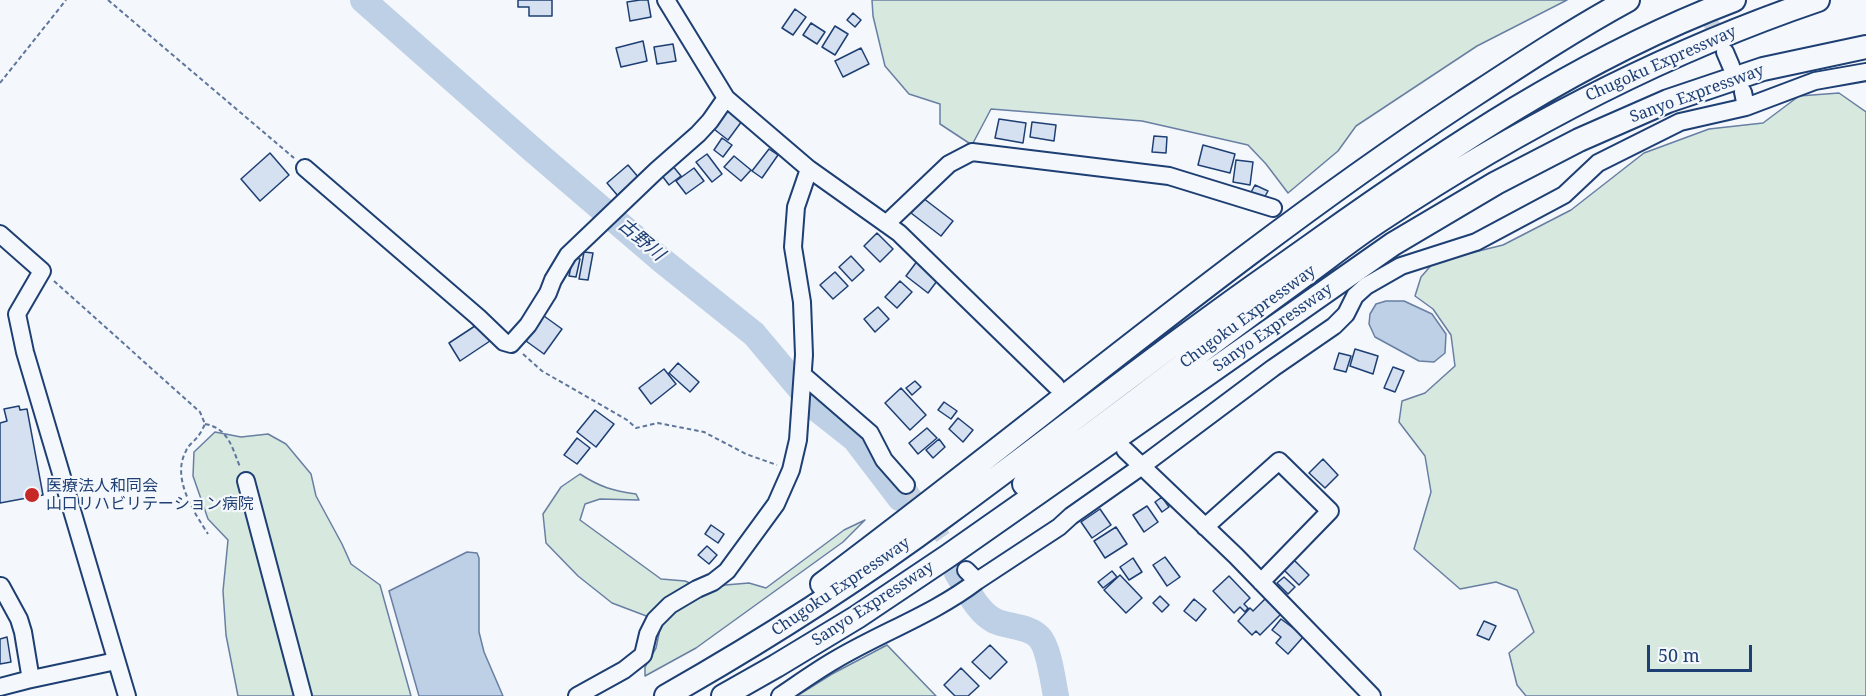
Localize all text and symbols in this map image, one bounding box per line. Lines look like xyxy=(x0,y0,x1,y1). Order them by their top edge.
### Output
street label: Chugoku Expressway xyxy=(1583,22,1739,106)
street label: Sanyo Expressway xyxy=(1627,61,1767,127)
water label: 古野川 xyxy=(613,214,669,266)
street label: Chugoku Expressway xyxy=(1177,261,1319,373)
street label: Sanyo Expressway xyxy=(1210,280,1336,376)
place label: 医療法人和同会 山口リハビリテーション病院 xyxy=(46,476,254,514)
marker: 医療法人和同会 山口リハビリテーション病院 xyxy=(23,486,41,504)
street label: Chugoku Expressway xyxy=(768,534,914,640)
street label: Sanyo Expressway xyxy=(809,557,937,651)
scale bar xyxy=(1650,633,1755,671)
text: 50 m xyxy=(1658,643,1700,667)

